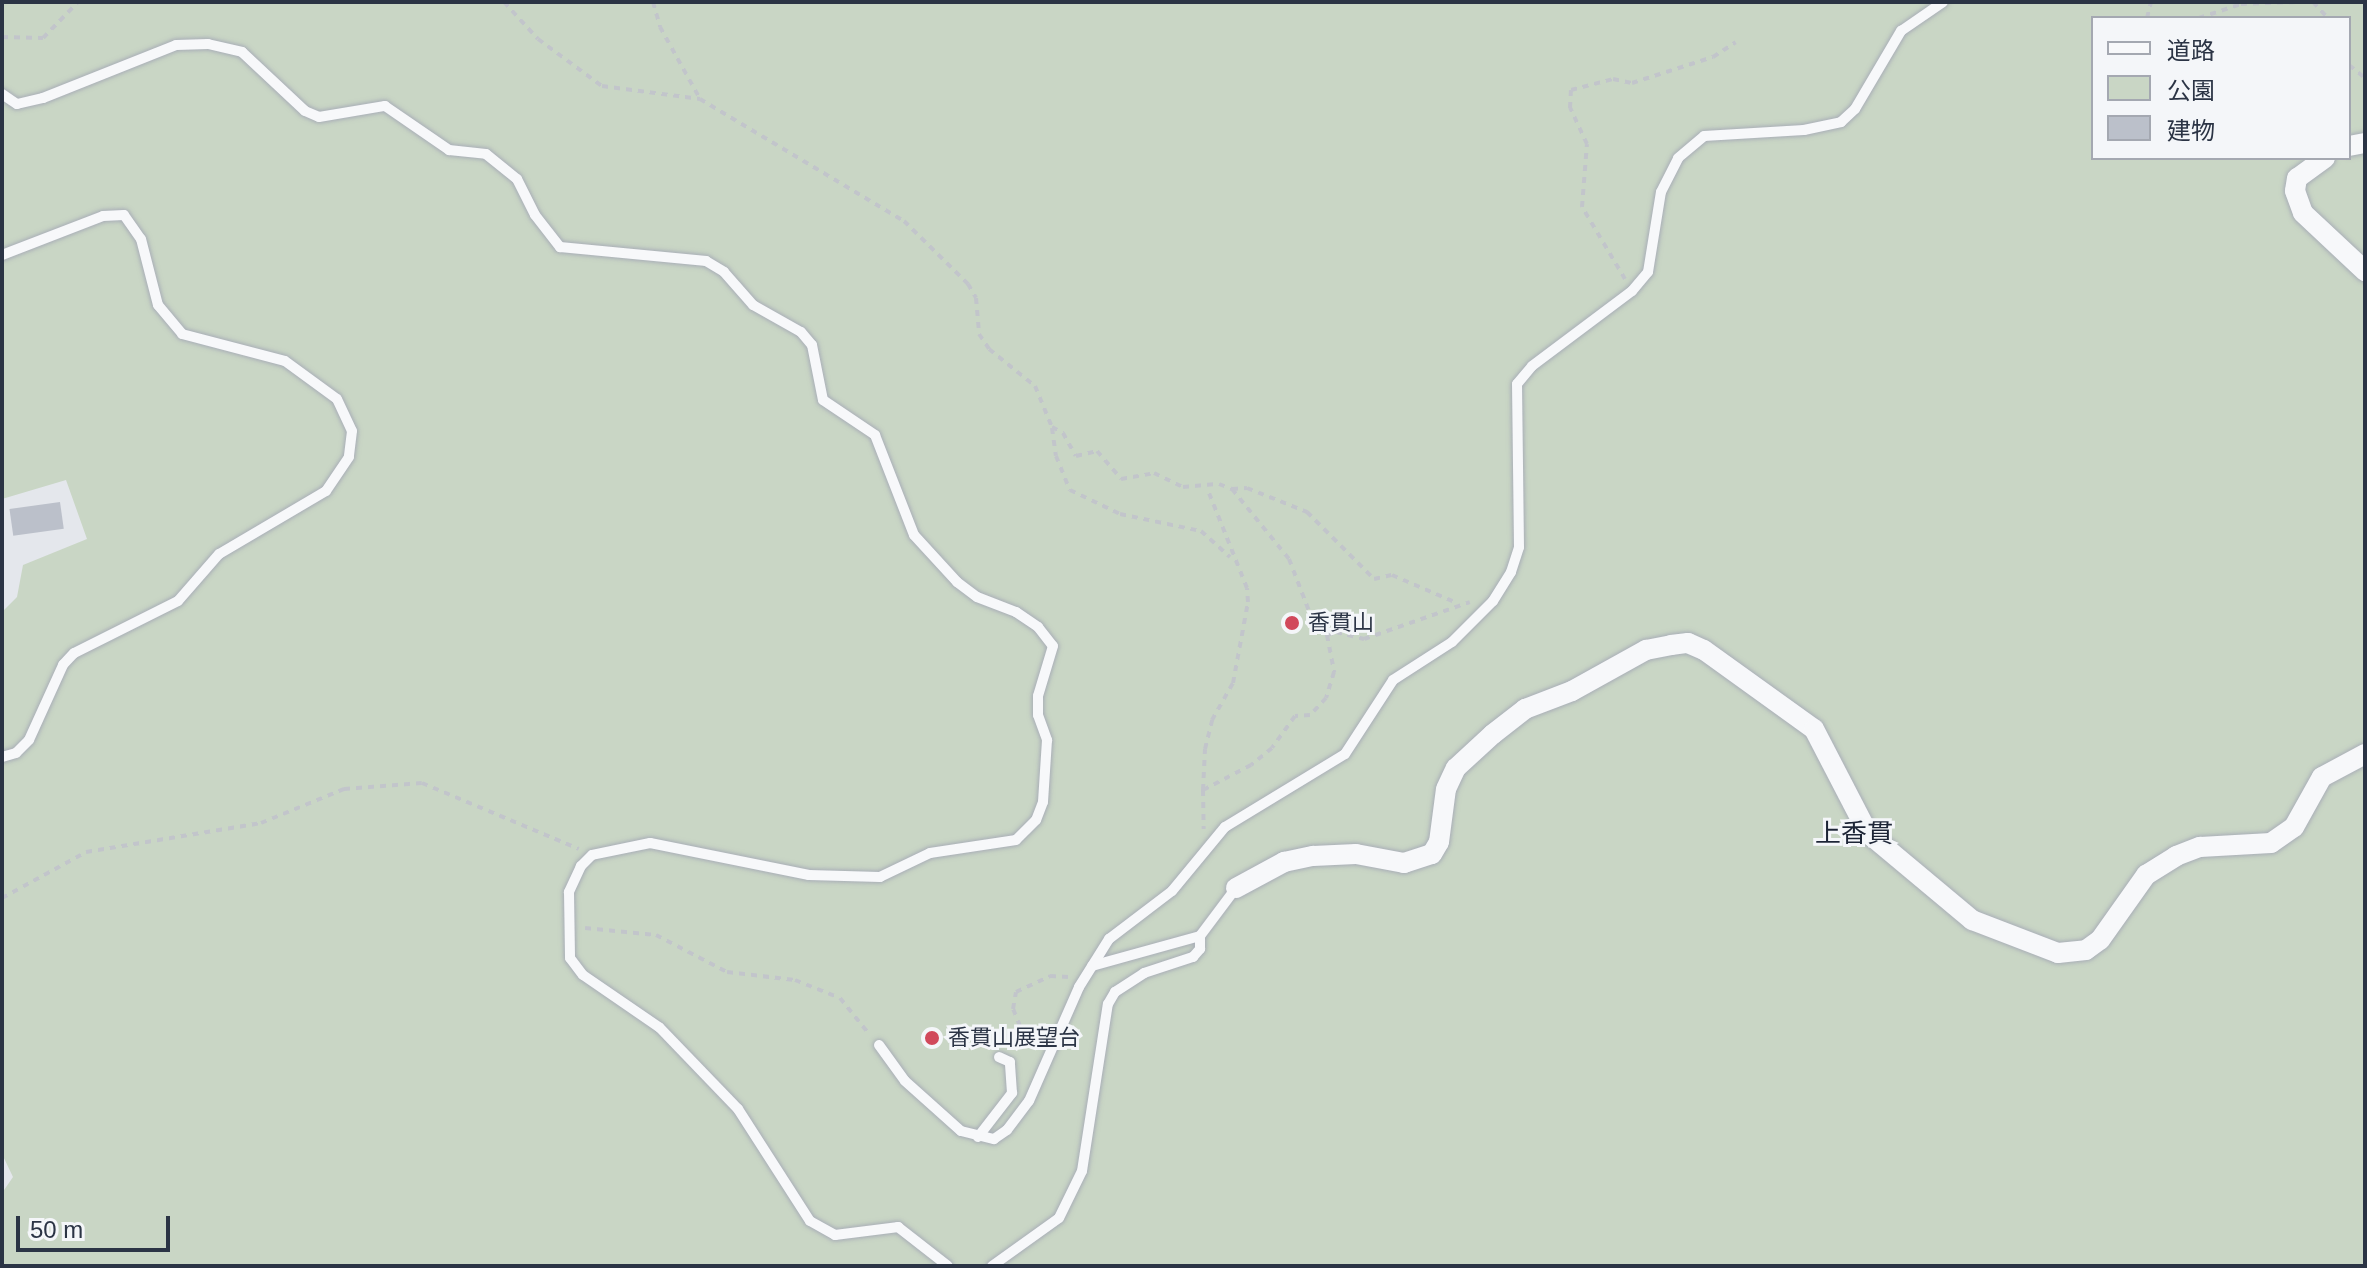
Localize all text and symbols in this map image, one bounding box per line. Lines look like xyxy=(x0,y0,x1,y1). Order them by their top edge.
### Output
legend xyxy=(2091,16,2351,160)
text: 道路 xyxy=(2167,37,2215,64)
text: 公園 xyxy=(2167,77,2215,104)
text: 建物 xyxy=(2167,117,2215,144)
place label: 香貫山 xyxy=(1308,610,1374,636)
marker: 香貫山 xyxy=(1283,614,1301,632)
district label: 上香貫 xyxy=(1815,818,1893,850)
place label: 香貫山展望台 xyxy=(948,1025,1080,1051)
marker: 香貫山展望台 xyxy=(923,1029,941,1047)
scale bar xyxy=(20,1200,174,1250)
text: 50 m xyxy=(30,1216,83,1243)

